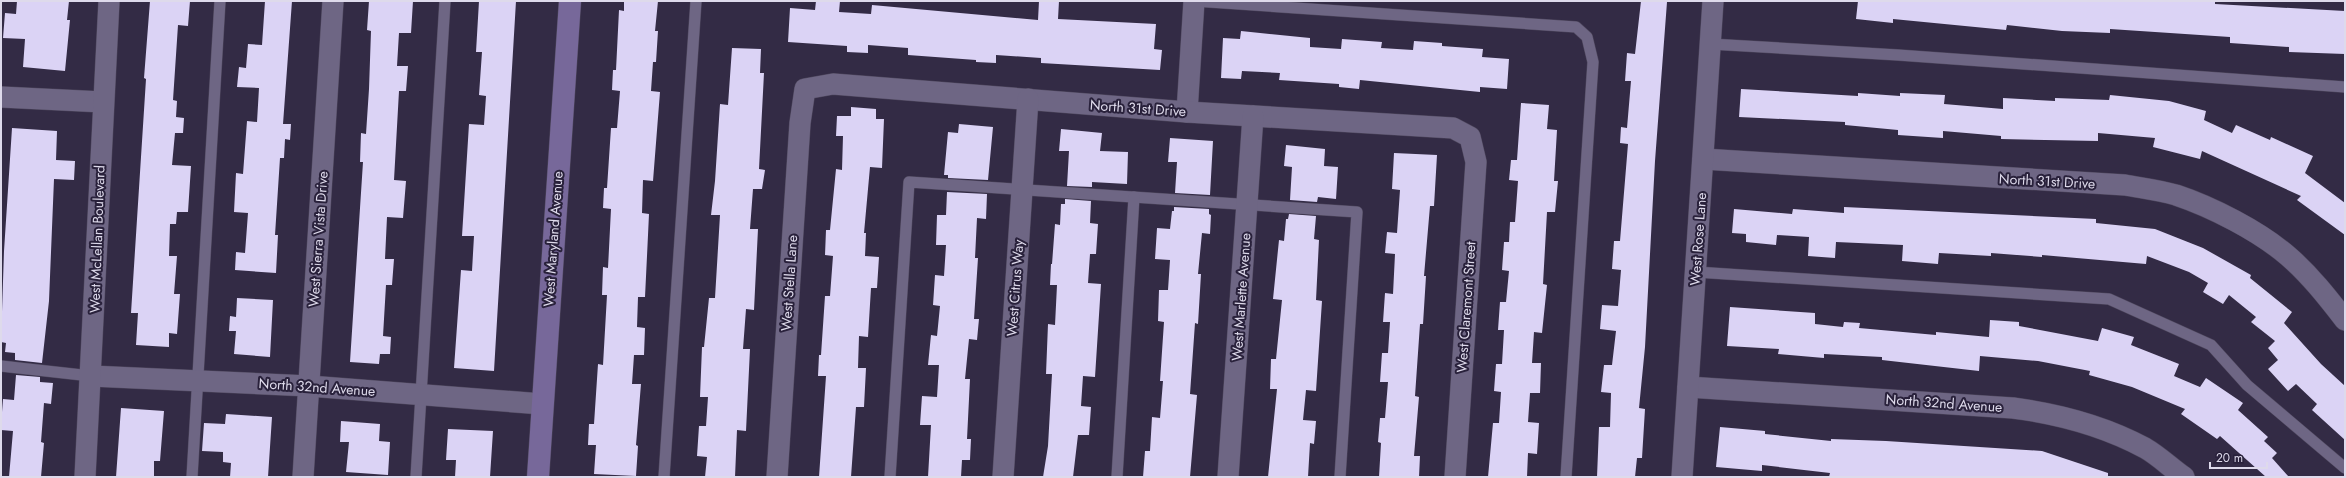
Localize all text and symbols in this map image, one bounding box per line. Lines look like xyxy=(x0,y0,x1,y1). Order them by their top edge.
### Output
street label: North 31st Drive xyxy=(1089,95,1187,121)
street label: West McLellan Boulevard xyxy=(84,165,110,313)
street label: North 31st Drive xyxy=(1998,168,2096,194)
street label: West Sierra Vista Drive xyxy=(303,170,333,308)
street label: West Maryland Avenue xyxy=(538,171,568,307)
street label: West Rose Lane xyxy=(1685,192,1711,286)
street label: West Marlette Avenue xyxy=(1227,232,1255,362)
street label: West Stella Lane xyxy=(776,234,802,332)
street label: West Citrus Way xyxy=(1002,238,1028,337)
street label: West Claremont Street xyxy=(1451,240,1481,373)
street label: North 32nd Avenue xyxy=(258,373,376,401)
street label: North 32nd Avenue xyxy=(1885,389,2003,417)
scale bar xyxy=(2210,444,2267,470)
text: 20 m xyxy=(2216,449,2243,467)

